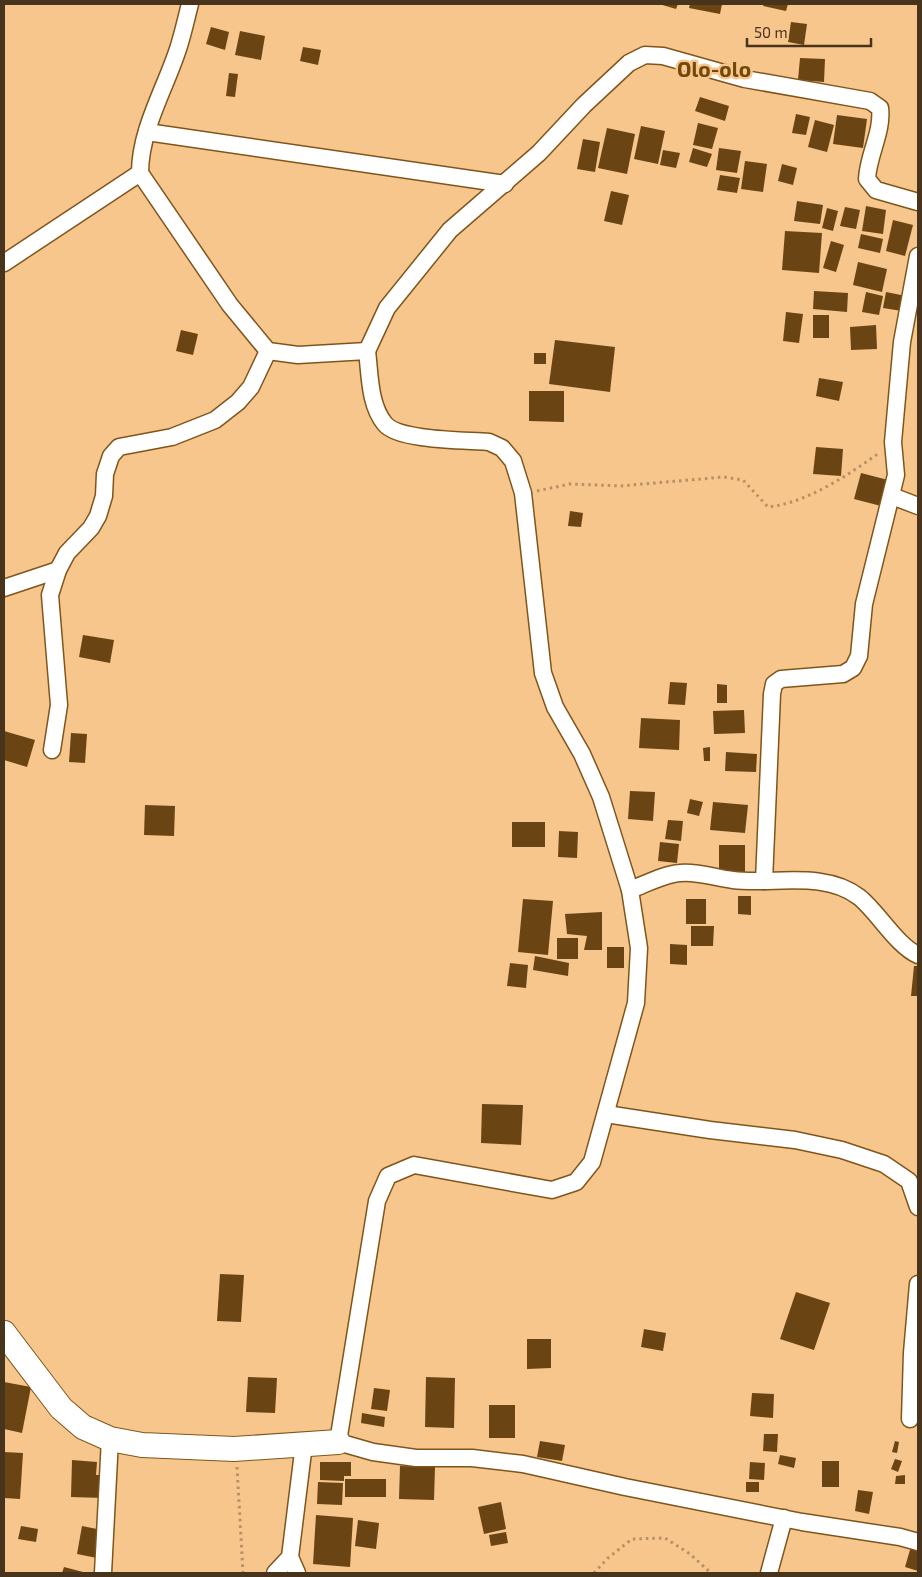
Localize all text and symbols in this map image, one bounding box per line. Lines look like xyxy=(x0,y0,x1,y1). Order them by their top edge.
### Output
scale bar xyxy=(747,15,871,47)
text: 50 m xyxy=(754,23,788,41)
district label: Olo-olo xyxy=(677,56,751,81)

